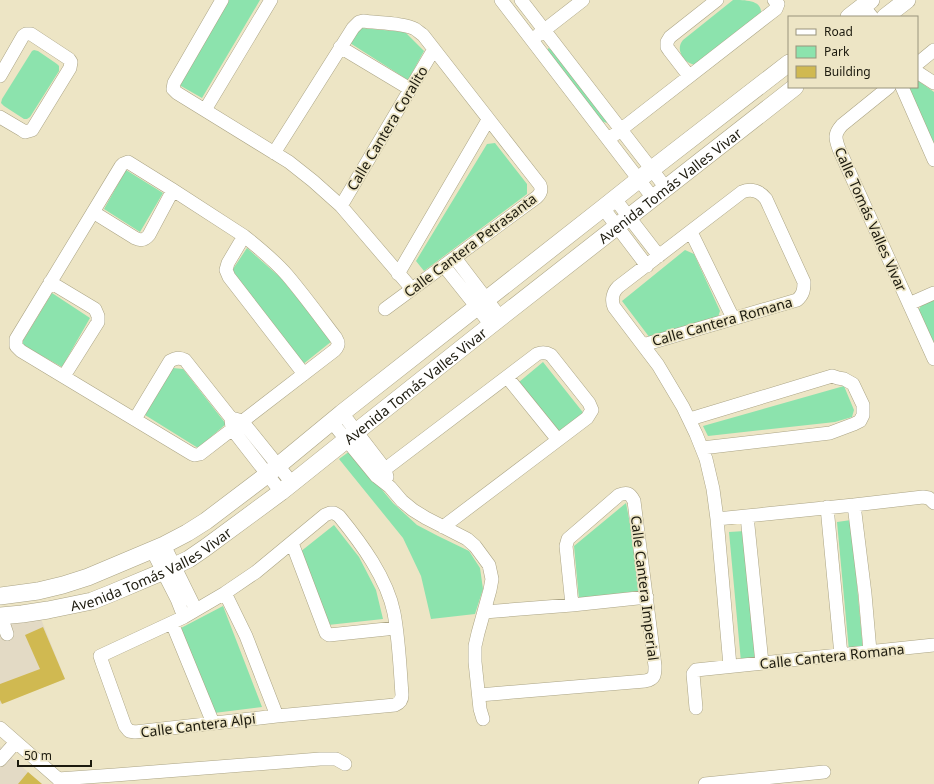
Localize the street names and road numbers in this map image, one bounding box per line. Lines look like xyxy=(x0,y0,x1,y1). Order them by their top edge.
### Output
street label: Calle Cantera Coralito xyxy=(342,62,432,194)
street label: Avenida Tomás Valles Vivar xyxy=(594,123,745,247)
street label: Calle Tomás Valles Vivar xyxy=(831,144,912,294)
street label: Calle Cantera Petrasanta xyxy=(400,189,540,301)
street label: Calle Cantera Romana xyxy=(650,292,794,350)
street label: Avenida Tomás Valles Vivar xyxy=(339,323,490,448)
street label: Calle Cantera Imperial xyxy=(627,514,663,662)
street label: Avenida Tomás Valles Vivar xyxy=(69,522,235,615)
street label: Calle Cantera Romana xyxy=(759,639,905,673)
street label: Calle Cantera Alpi xyxy=(139,709,257,741)

